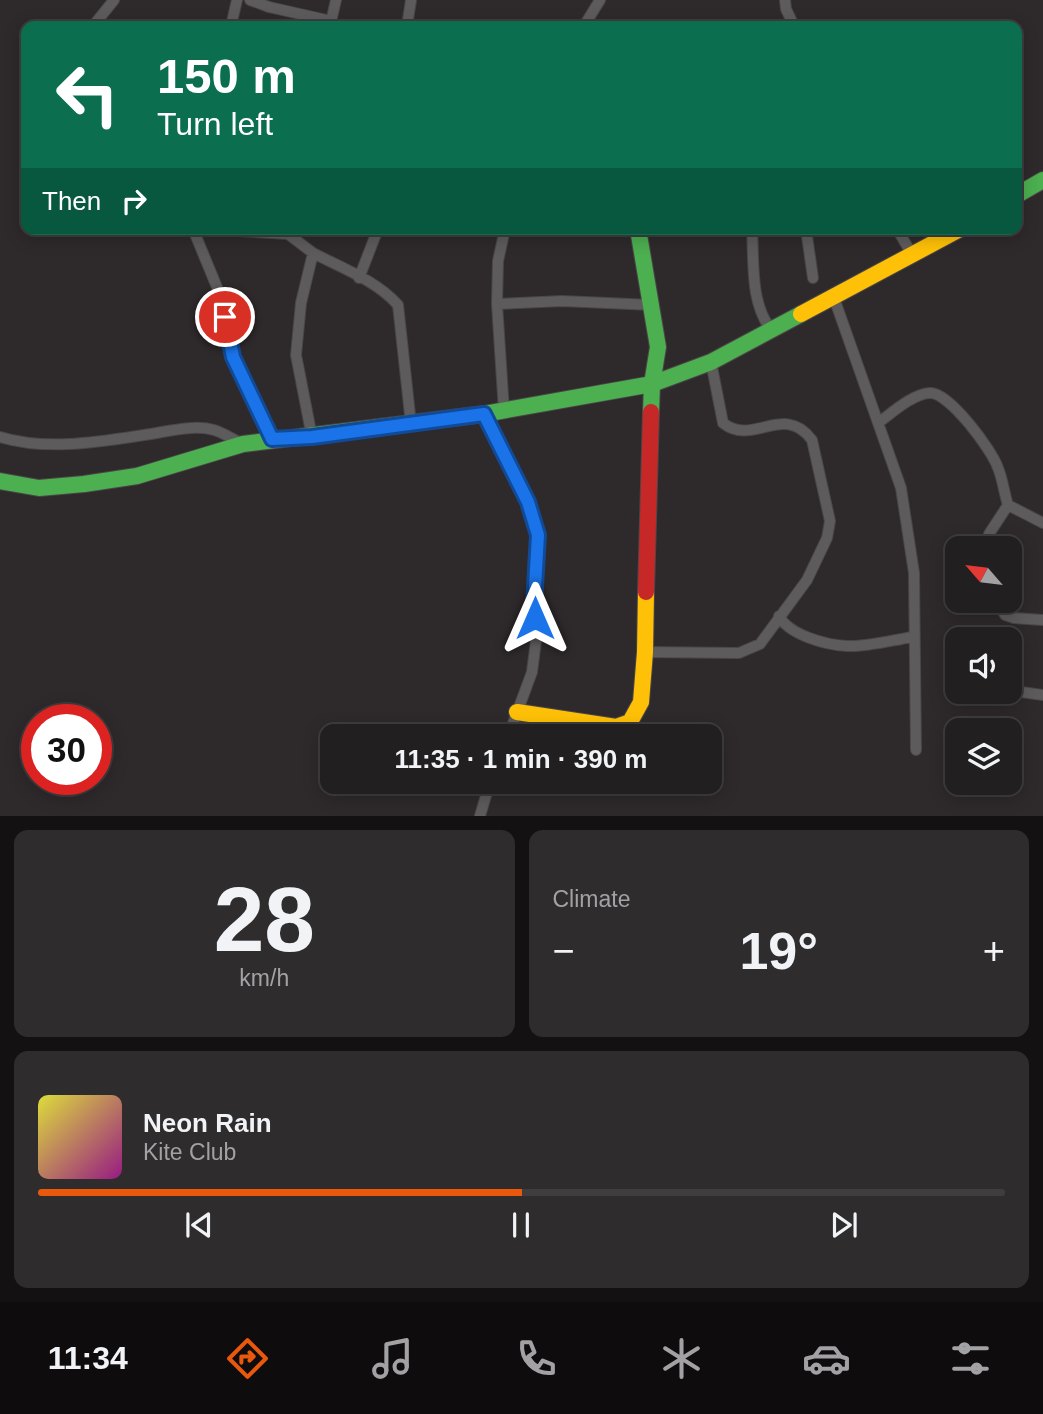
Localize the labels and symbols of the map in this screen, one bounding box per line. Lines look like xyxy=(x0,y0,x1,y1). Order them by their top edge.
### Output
pin xyxy=(195,287,255,347)
north arrow xyxy=(945,536,1022,612)
position arrow xyxy=(498,581,572,655)
speed limit sign: 30 xyxy=(21,704,112,795)

